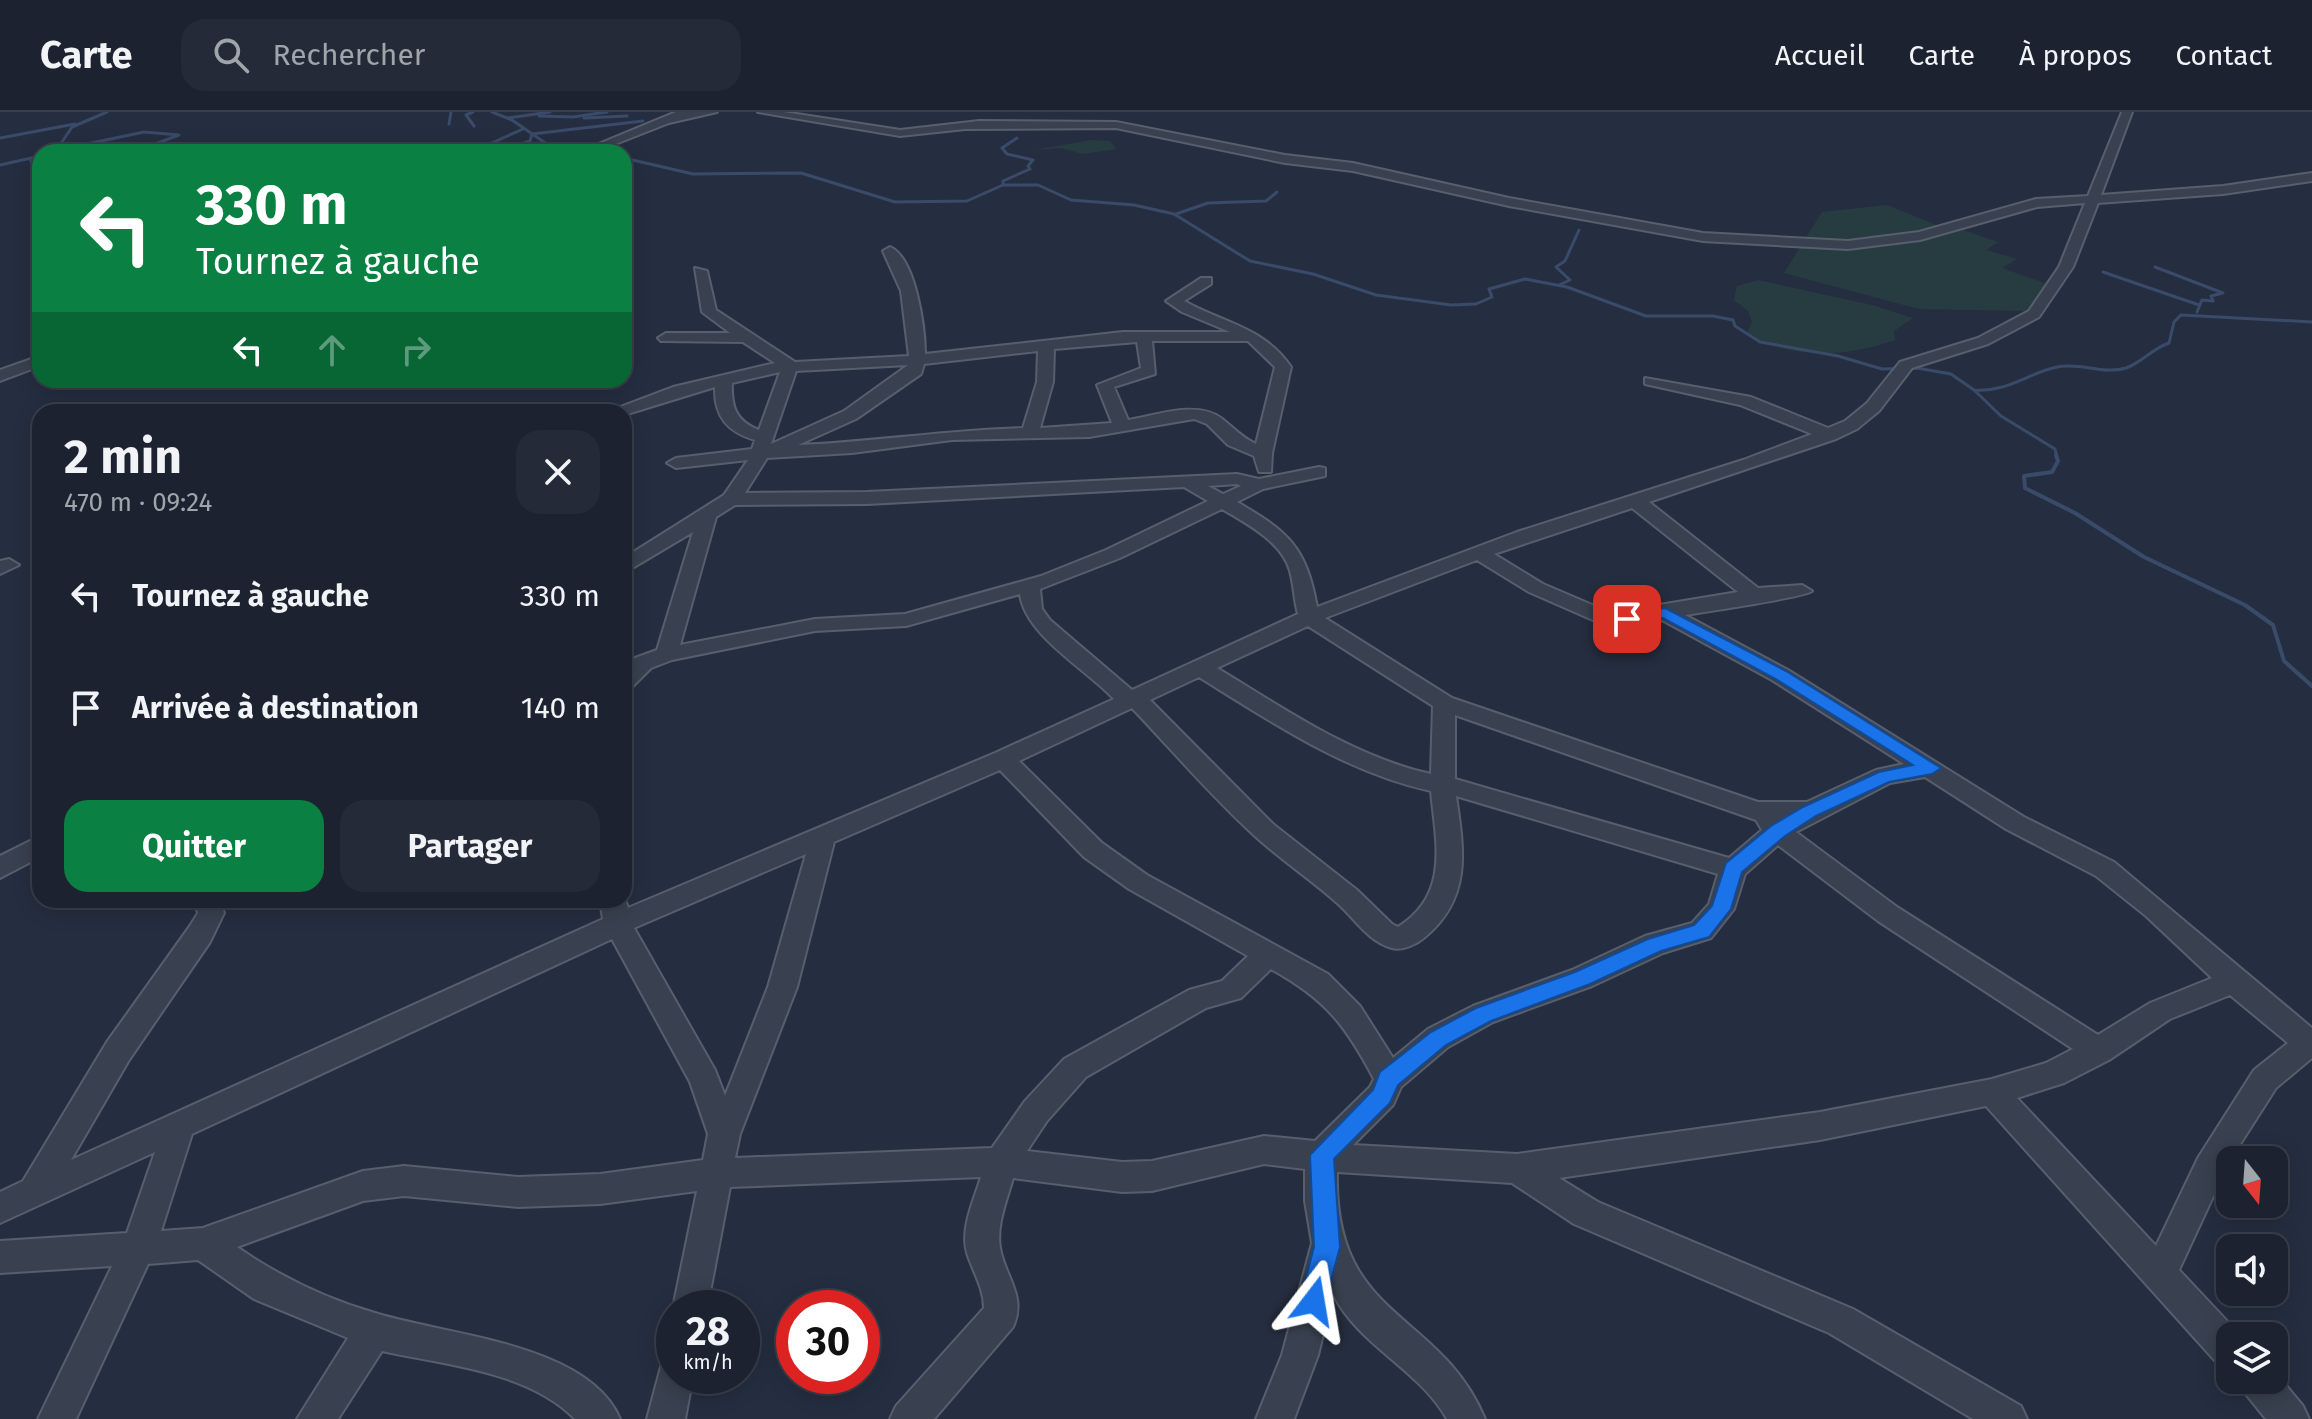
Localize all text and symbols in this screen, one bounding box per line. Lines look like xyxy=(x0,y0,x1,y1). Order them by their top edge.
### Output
search box xyxy=(181,19,741,91)
text: Carte xyxy=(40,32,133,78)
icon: search xyxy=(209,33,253,77)
text: Rechercher xyxy=(273,37,425,73)
text: Accueil xyxy=(1775,39,1865,72)
text: Carte xyxy=(1909,39,1975,72)
text: À propos xyxy=(2019,39,2131,72)
text: Contact xyxy=(2175,39,2272,72)
text: 330 m xyxy=(196,172,348,239)
icon: left xyxy=(64,176,168,280)
text: Tournez à gauche xyxy=(196,240,480,284)
icon: left xyxy=(226,328,270,372)
icon: ahead xyxy=(310,328,354,372)
icon: right xyxy=(394,328,438,372)
text: 2 min xyxy=(64,428,182,486)
button: close xyxy=(516,430,600,514)
text: 470 m · 09:24 xyxy=(64,487,212,518)
icon: left xyxy=(64,574,108,618)
text: Tournez à gauche xyxy=(132,578,369,614)
text: 330 m xyxy=(520,578,600,614)
pin xyxy=(1593,585,1661,653)
icon: arrive xyxy=(1605,597,1649,641)
icon: arrive xyxy=(64,686,108,730)
text: Arrivée à destination xyxy=(132,690,419,726)
text: 140 m xyxy=(521,690,600,726)
button: Quitter xyxy=(64,800,324,892)
button: Partager xyxy=(340,800,600,892)
north arrow xyxy=(2216,1146,2288,1218)
map controls xyxy=(2216,1146,2288,1394)
button: sound xyxy=(2216,1234,2288,1306)
position arrow xyxy=(1272,1259,1356,1343)
speed limit sign: 30 xyxy=(776,1290,880,1394)
text: 28 xyxy=(686,1308,730,1356)
button: layers xyxy=(2216,1322,2288,1394)
text: km/h xyxy=(683,1350,733,1374)

